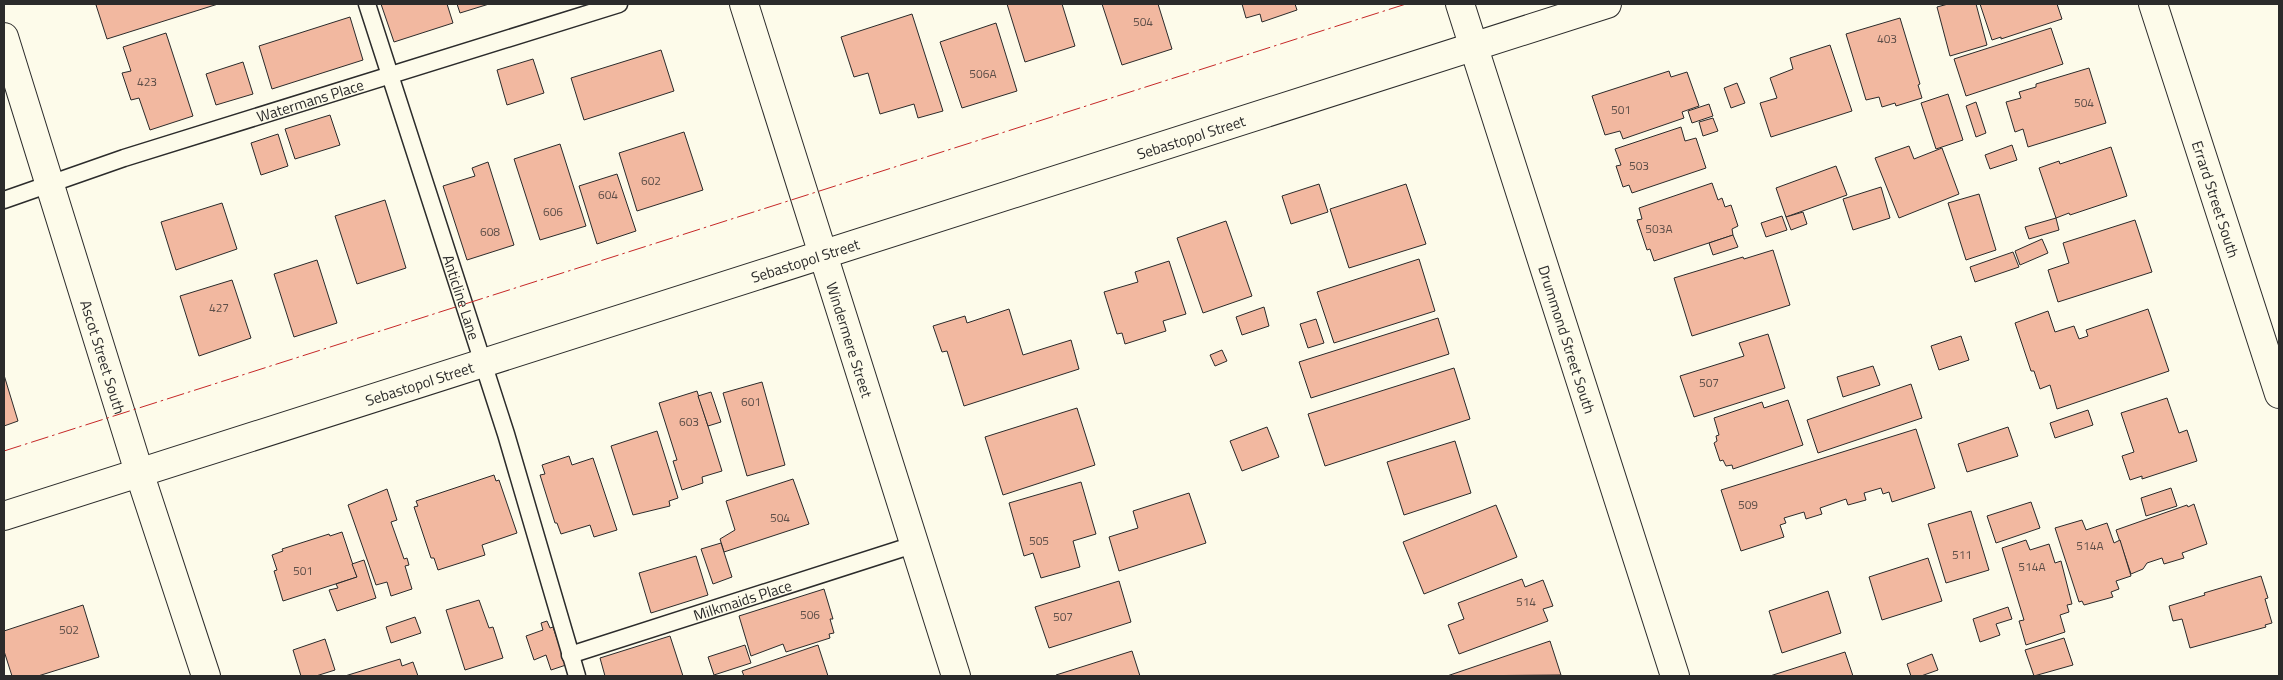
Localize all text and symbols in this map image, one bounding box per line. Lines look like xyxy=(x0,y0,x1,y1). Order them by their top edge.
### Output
house number: 504 xyxy=(1133,12,1153,31)
house number: 403 xyxy=(1877,29,1897,48)
house number: 506A xyxy=(969,64,997,83)
house number: 423 xyxy=(137,72,157,91)
street label: Watermans Place xyxy=(254,73,366,128)
house number: 504 xyxy=(2074,93,2094,112)
house number: 501 xyxy=(1611,100,1631,119)
street label: Sebastopol Street xyxy=(1134,109,1249,165)
street label: Errard Street South xyxy=(2186,138,2246,261)
house number: 503 xyxy=(1629,156,1649,175)
house number: 602 xyxy=(641,171,661,190)
house number: 604 xyxy=(598,185,618,204)
house number: 606 xyxy=(543,202,563,221)
house number: 503A xyxy=(1645,219,1673,238)
house number: 608 xyxy=(480,222,500,241)
street label: Sebastopol Street xyxy=(748,232,863,288)
street label: Anticline Lane xyxy=(437,252,486,343)
street label: Drummond Street South xyxy=(1533,262,1602,416)
street label: Windermere Street xyxy=(821,279,879,401)
street label: Ascot Street South xyxy=(75,297,132,417)
house number: 427 xyxy=(209,298,229,317)
street label: Sebastopol Street xyxy=(362,355,477,411)
house number: 507 xyxy=(1699,373,1719,392)
house number: 601 xyxy=(741,392,761,411)
house number: 603 xyxy=(679,412,699,431)
house number: 509 xyxy=(1738,495,1758,514)
house number: 504 xyxy=(770,508,790,527)
house number: 505 xyxy=(1029,531,1049,550)
house number: 514A xyxy=(2076,536,2104,555)
house number: 511 xyxy=(1952,545,1972,564)
house number: 514A xyxy=(2018,557,2046,576)
house number: 501 xyxy=(293,561,313,580)
street label: Milkmaids Place xyxy=(690,573,794,626)
house number: 514 xyxy=(1516,592,1536,611)
house number: 506 xyxy=(800,605,820,624)
house number: 507 xyxy=(1053,607,1073,626)
house number: 502 xyxy=(59,620,79,639)

